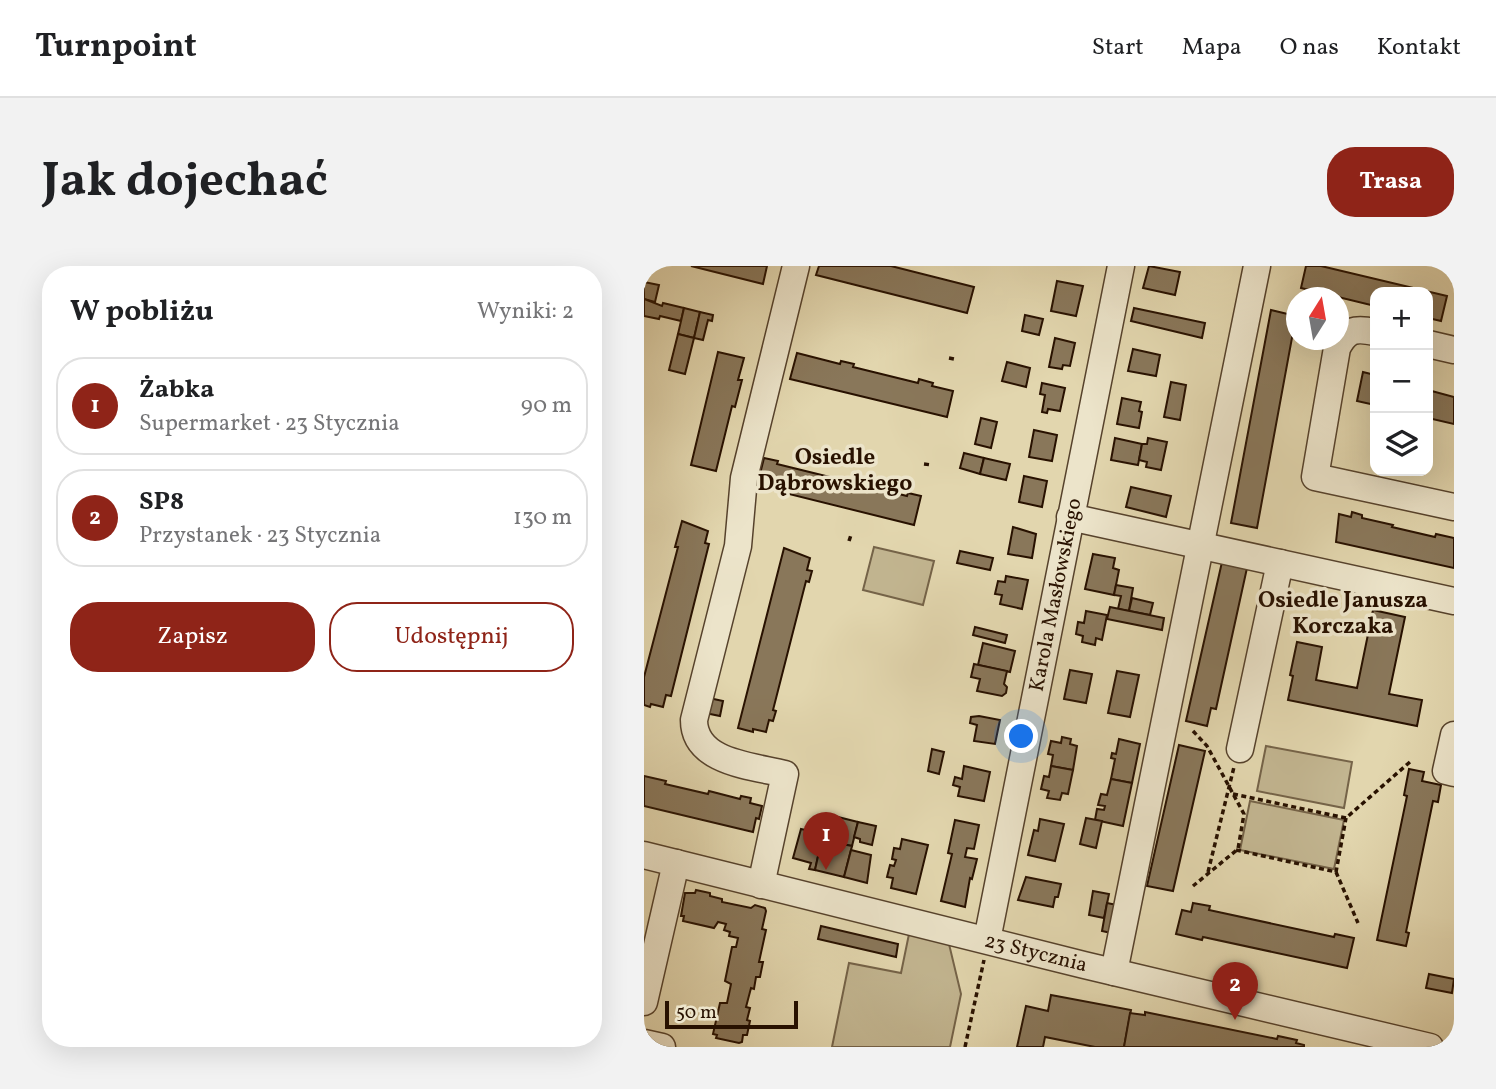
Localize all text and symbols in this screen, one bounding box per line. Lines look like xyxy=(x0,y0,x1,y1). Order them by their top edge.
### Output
text: Turnpoint xyxy=(35,25,197,71)
text: Start xyxy=(1092,31,1144,65)
text: Mapa xyxy=(1182,31,1242,65)
text: O nas xyxy=(1280,31,1339,65)
text: Kontakt xyxy=(1377,31,1461,65)
button: Trasa xyxy=(1327,147,1454,217)
text: Jak dojechać xyxy=(42,148,328,217)
north arrow xyxy=(1286,287,1349,350)
map controls xyxy=(1370,287,1433,476)
button: + xyxy=(1370,287,1433,350)
text: W pobliżu xyxy=(70,291,213,333)
text: Wyniki: 2 xyxy=(477,296,574,328)
button: − xyxy=(1370,350,1433,413)
text: Żabka xyxy=(139,372,214,408)
text: 1 xyxy=(90,390,100,422)
text: 90 m xyxy=(521,390,572,422)
text: Supermarket · 23 Stycznia xyxy=(139,408,400,440)
button: layers xyxy=(1370,413,1433,476)
district label: Osiedle Dąbrowskiego xyxy=(758,442,912,500)
text: SP8 xyxy=(139,484,184,520)
street label: Karola Masłowskiego xyxy=(1022,495,1089,694)
text: 2 xyxy=(89,502,101,534)
text: 130 m xyxy=(513,502,572,534)
text: Przystanek · 23 Stycznia xyxy=(139,520,381,552)
district label: Osiedle Janusza Korczaka xyxy=(1258,585,1428,643)
button: Zapisz xyxy=(70,602,315,672)
button: Udostępnij xyxy=(329,602,574,672)
your location xyxy=(1004,719,1038,753)
pin: 1 xyxy=(803,812,849,870)
street label: 23 Stycznia xyxy=(981,926,1090,980)
pin: 2 xyxy=(1212,962,1258,1020)
scale bar xyxy=(665,998,798,1030)
text: 50 m xyxy=(676,1000,717,1026)

